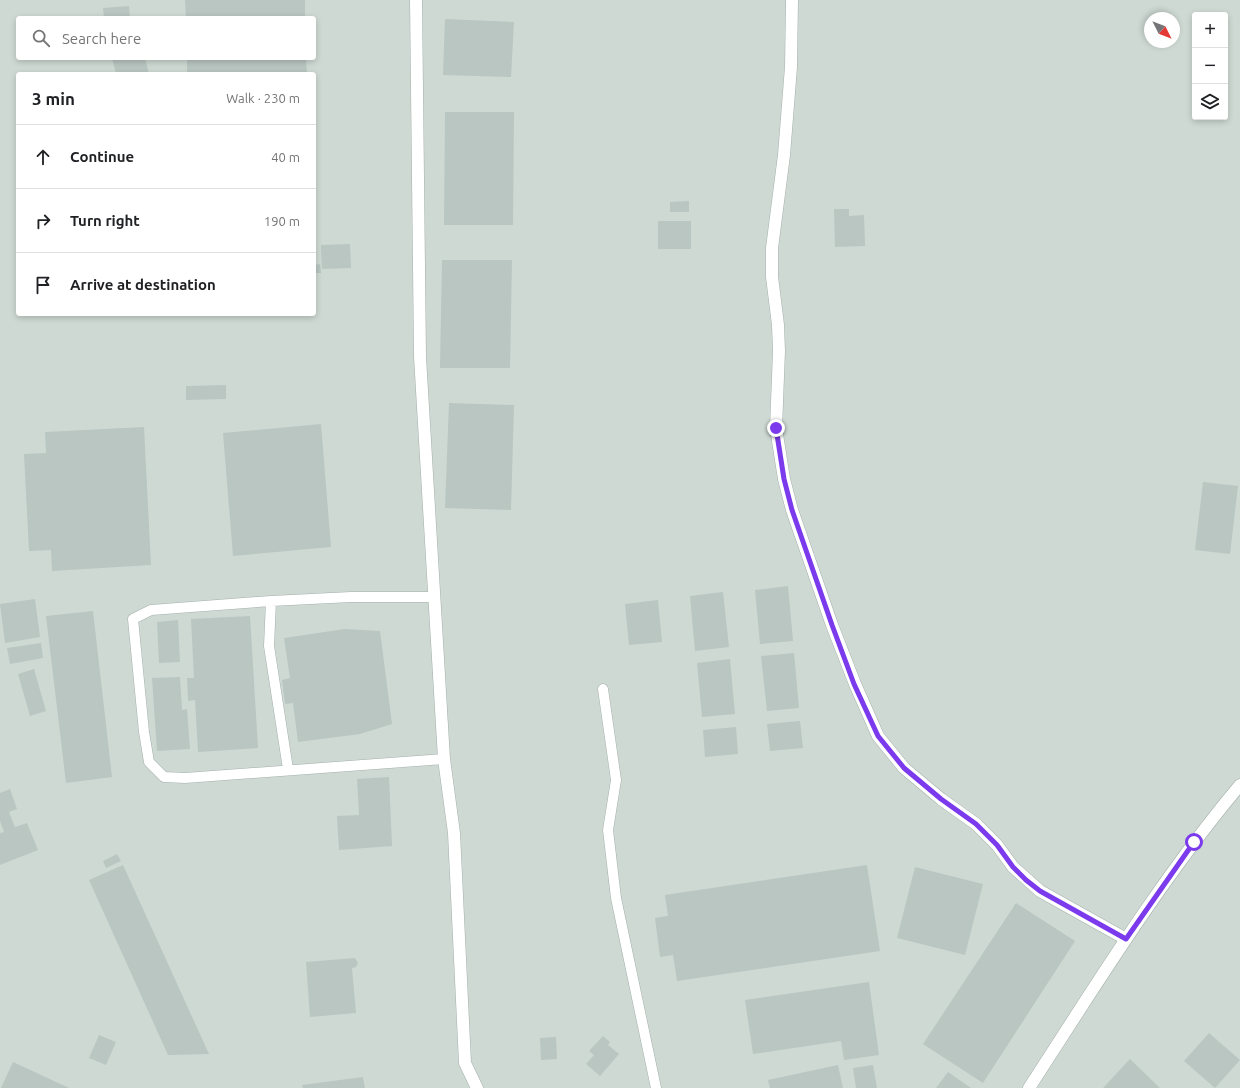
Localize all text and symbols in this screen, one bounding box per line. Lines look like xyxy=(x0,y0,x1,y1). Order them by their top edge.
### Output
north arrow xyxy=(1144,12,1180,48)
map controls xyxy=(1192,12,1228,120)
button: + xyxy=(1192,12,1228,48)
search box xyxy=(16,16,316,60)
icon: search xyxy=(30,27,52,49)
text: Search here xyxy=(62,30,141,47)
button: − xyxy=(1192,48,1228,84)
button: layers xyxy=(1192,84,1228,120)
text: 3 min xyxy=(32,89,75,108)
text: Walk · 230 m xyxy=(226,91,300,105)
icon: ahead xyxy=(32,146,54,168)
text: Continue xyxy=(70,148,134,165)
text: 40 m xyxy=(271,150,300,164)
icon: right xyxy=(32,210,54,232)
text: Turn right xyxy=(70,212,140,229)
text: 190 m xyxy=(264,214,300,228)
icon: arrive xyxy=(32,274,54,296)
text: Arrive at destination xyxy=(70,276,216,293)
route end xyxy=(767,419,785,437)
route start xyxy=(1185,833,1203,851)

